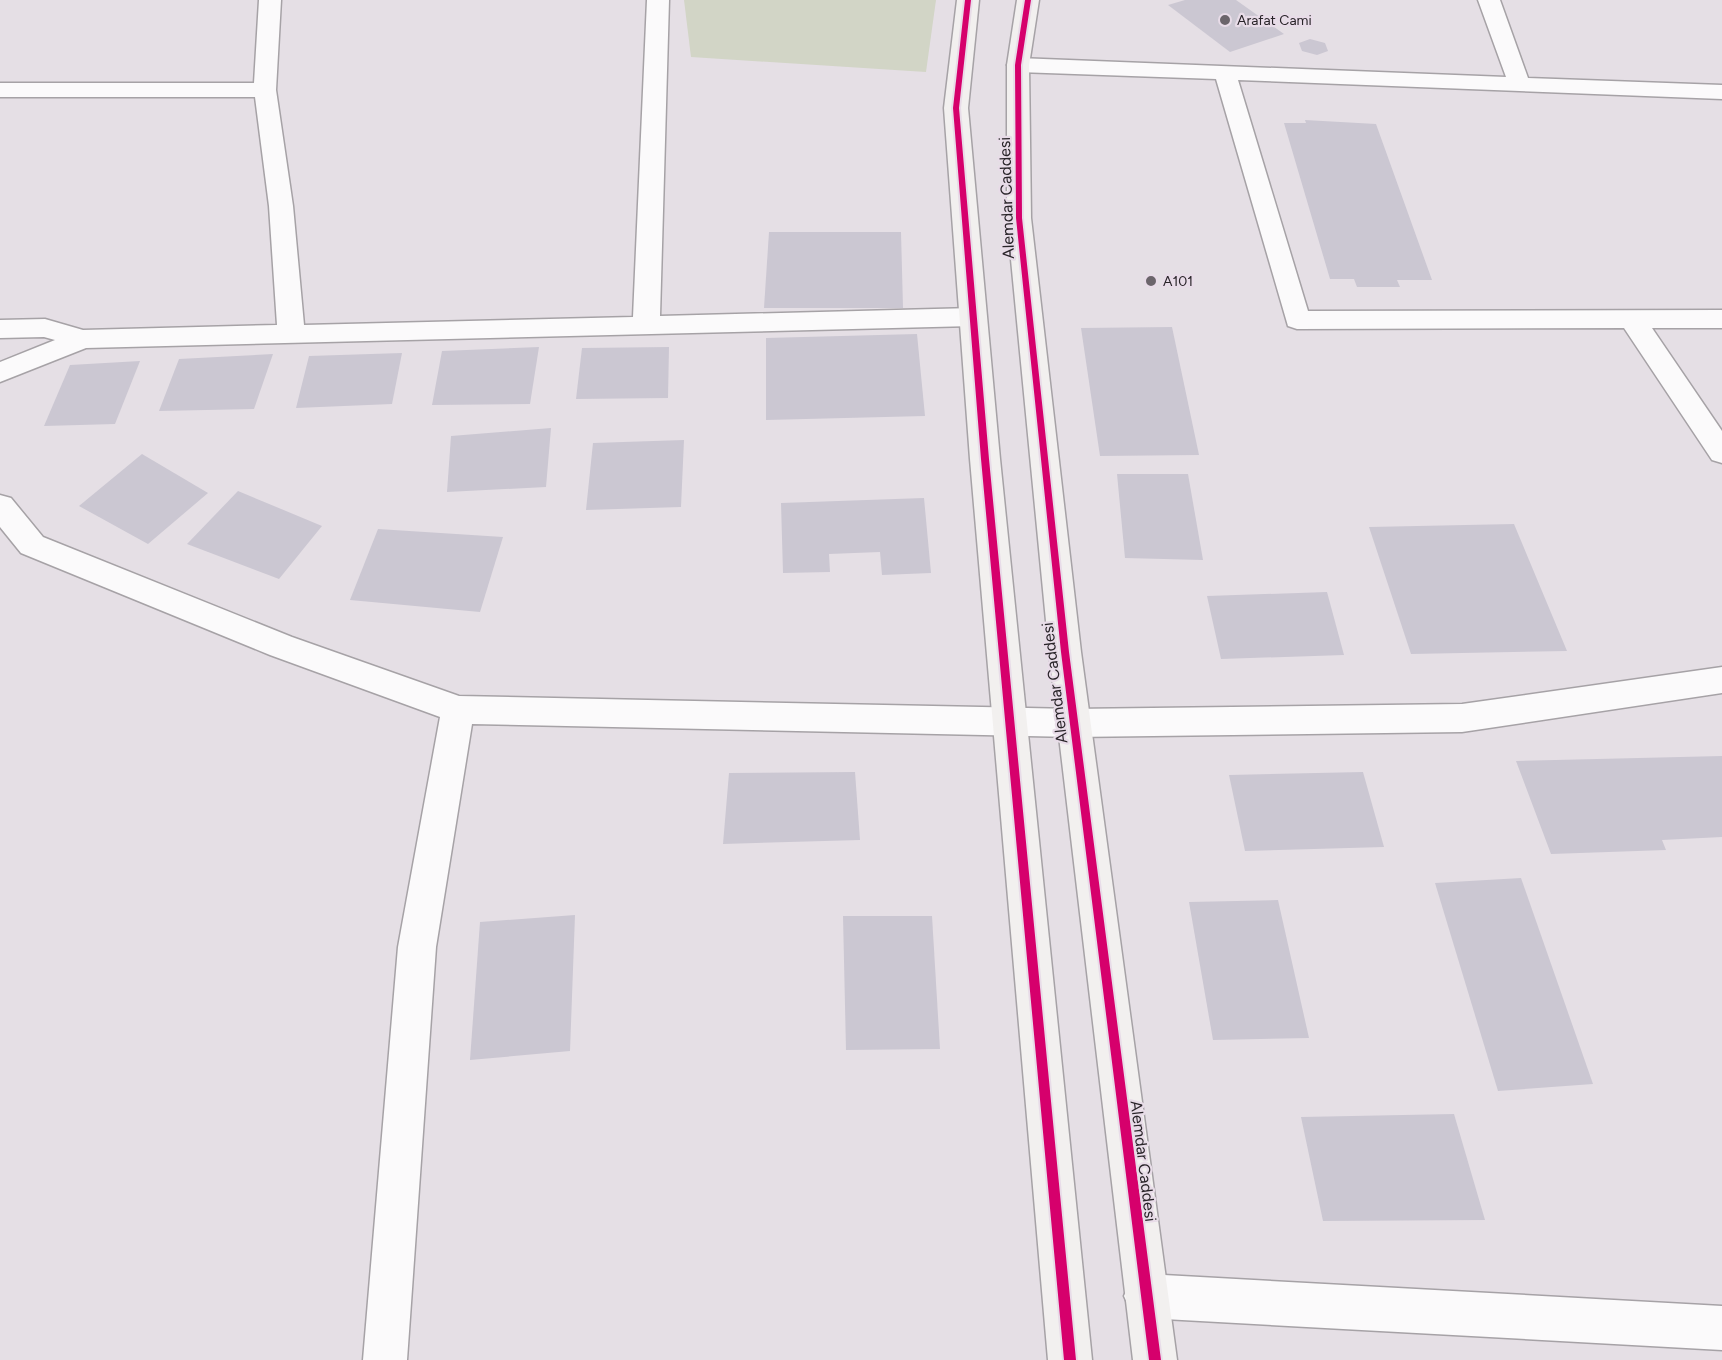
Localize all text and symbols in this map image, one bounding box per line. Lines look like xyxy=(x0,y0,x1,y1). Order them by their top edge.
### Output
place label: Arafat Cami xyxy=(1237,12,1312,29)
marker: Arafat Cami xyxy=(1218,13,1232,27)
street label: Alemdar Caddesi xyxy=(995,137,1018,259)
place label: A101 xyxy=(1163,273,1193,290)
marker: A101 xyxy=(1144,274,1158,288)
street label: Alemdar Caddesi xyxy=(1038,621,1071,745)
street label: Alemdar Caddesi xyxy=(1127,1099,1160,1223)

